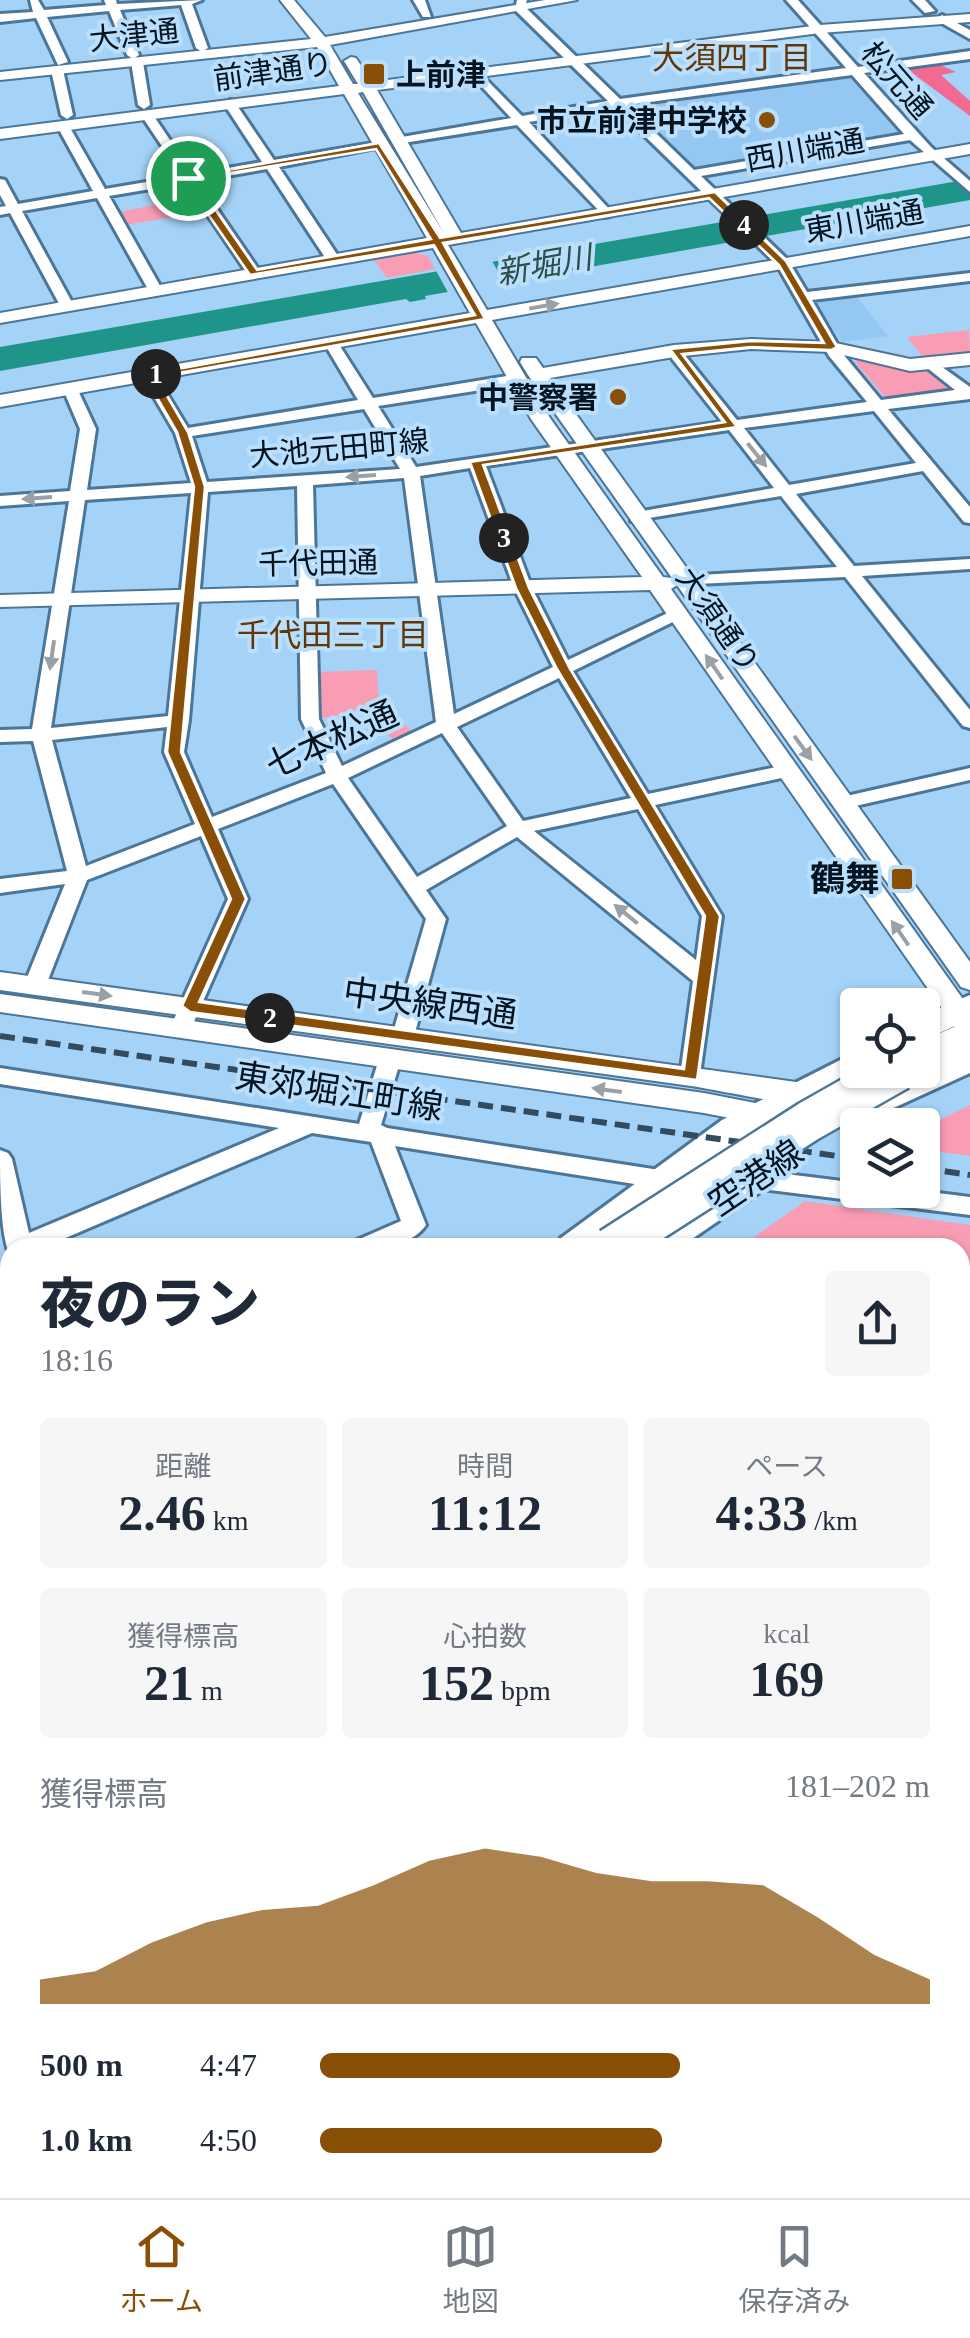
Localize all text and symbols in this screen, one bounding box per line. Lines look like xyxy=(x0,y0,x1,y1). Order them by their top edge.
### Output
street label: 大津通 xyxy=(88,14,180,56)
street label: 松元通 xyxy=(855,35,939,125)
district label: 大須四丁目 xyxy=(652,40,812,76)
street label: 前津通り xyxy=(211,46,335,96)
place label: 上前津 xyxy=(396,58,486,91)
marker: 上前津 xyxy=(361,61,387,87)
place label: 市立前津中学校 xyxy=(537,104,747,137)
marker: 市立前津中学校 xyxy=(756,109,778,131)
street label: 西川端通 xyxy=(743,123,867,177)
pin xyxy=(146,136,231,221)
icon: arrive xyxy=(161,151,216,206)
street label: 東川端通 xyxy=(802,194,926,248)
pin: 4 xyxy=(719,200,769,250)
text: 4 xyxy=(737,209,751,240)
water label: 新堀川 xyxy=(494,238,597,291)
one-way arrow xyxy=(529,298,560,314)
pin: 1 xyxy=(131,349,181,399)
text: 1 xyxy=(149,358,163,389)
place label: 中警察署 xyxy=(478,381,598,414)
marker: 中警察署 xyxy=(607,386,629,408)
street label: 大池元田町線 xyxy=(248,424,430,472)
one-way arrow xyxy=(746,442,767,467)
one-way arrow xyxy=(345,468,377,484)
one-way arrow xyxy=(20,490,52,506)
pin: 3 xyxy=(479,513,529,563)
text: 3 xyxy=(497,522,511,553)
street label: 千代田通 xyxy=(258,545,378,581)
street label: 大須通り xyxy=(670,561,766,679)
district label: 千代田三丁目 xyxy=(237,617,429,653)
one-way arrow xyxy=(44,639,60,671)
one-way arrow xyxy=(705,654,724,680)
street label: 七本松通 xyxy=(260,694,404,786)
one-way arrow xyxy=(793,735,812,761)
place label: 鶴舞 xyxy=(810,860,880,899)
marker: 鶴舞 xyxy=(889,866,915,892)
one-way arrow xyxy=(613,904,638,925)
one-way arrow xyxy=(891,920,910,947)
street label: 中央線西通 xyxy=(341,973,519,1035)
one-way arrow xyxy=(81,986,113,1002)
map controls xyxy=(840,988,940,1208)
button: locate xyxy=(840,988,940,1088)
pin: 2 xyxy=(245,993,295,1043)
text: 2 xyxy=(263,1002,277,1033)
street label: 東郊堀江町線 xyxy=(232,1056,446,1128)
one-way arrow xyxy=(591,1081,622,1097)
button: layers xyxy=(840,1108,940,1208)
street label: 空港線 xyxy=(702,1132,810,1224)
button: share xyxy=(825,1271,930,1376)
text: 夜のラン xyxy=(40,1274,260,1335)
text: 18:16 xyxy=(40,1342,113,1378)
text: 距離 xyxy=(155,1451,211,1482)
text: 時間 xyxy=(457,1451,513,1482)
text: ペース xyxy=(745,1451,828,1482)
text: 2.46 xyxy=(118,1485,206,1541)
text: 11:12 xyxy=(428,1485,542,1541)
text: 4:33 xyxy=(716,1485,807,1541)
text: km xyxy=(206,1505,248,1536)
text: /km xyxy=(807,1505,858,1536)
text: kcal xyxy=(763,1618,810,1649)
text: 獲得標高 xyxy=(127,1621,239,1652)
text: 心拍数 xyxy=(443,1621,527,1652)
text: 169 xyxy=(749,1651,824,1707)
text: 21 xyxy=(144,1655,194,1711)
text: 152 xyxy=(419,1655,494,1711)
text: m xyxy=(194,1675,223,1706)
text: bpm xyxy=(494,1675,551,1706)
text: 181–202 m xyxy=(785,1768,930,1804)
text: 獲得標高 xyxy=(40,1776,168,1812)
text: 500 m xyxy=(40,2047,123,2083)
text: 4:47 xyxy=(200,2047,257,2083)
text: 1.0 km xyxy=(40,2122,132,2158)
text: 4:50 xyxy=(200,2122,257,2158)
tab: ホーム xyxy=(120,2219,203,2319)
tab: 地図 xyxy=(443,2219,499,2319)
tab: 保存済み xyxy=(738,2219,850,2319)

